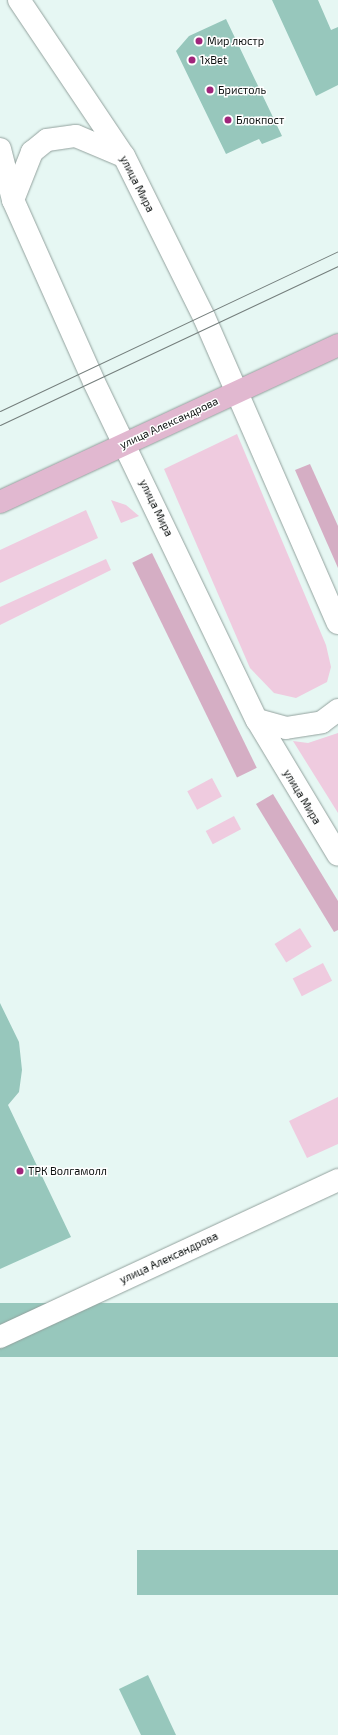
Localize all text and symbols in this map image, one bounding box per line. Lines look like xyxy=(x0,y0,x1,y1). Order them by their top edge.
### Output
place label: Мир люстр xyxy=(207,34,264,48)
marker: Мир люстр xyxy=(194,36,204,46)
place label: 1xBet xyxy=(200,53,227,67)
marker: 1xBet xyxy=(187,55,197,65)
place label: Бристоль xyxy=(218,83,266,97)
marker: Бристоль xyxy=(205,85,215,95)
place label: Блокпост xyxy=(236,113,284,127)
marker: Блокпост xyxy=(223,115,233,125)
street label: улица Мира xyxy=(117,153,157,215)
street label: улица Александрова xyxy=(118,394,220,452)
street label: улица Мира xyxy=(137,477,175,539)
street label: улица Мира xyxy=(280,767,324,827)
place label: ТРК Волгамолл xyxy=(28,1164,107,1178)
marker: ТРК Волгамолл xyxy=(15,1166,25,1176)
street label: улица Александрова xyxy=(118,1229,220,1287)

